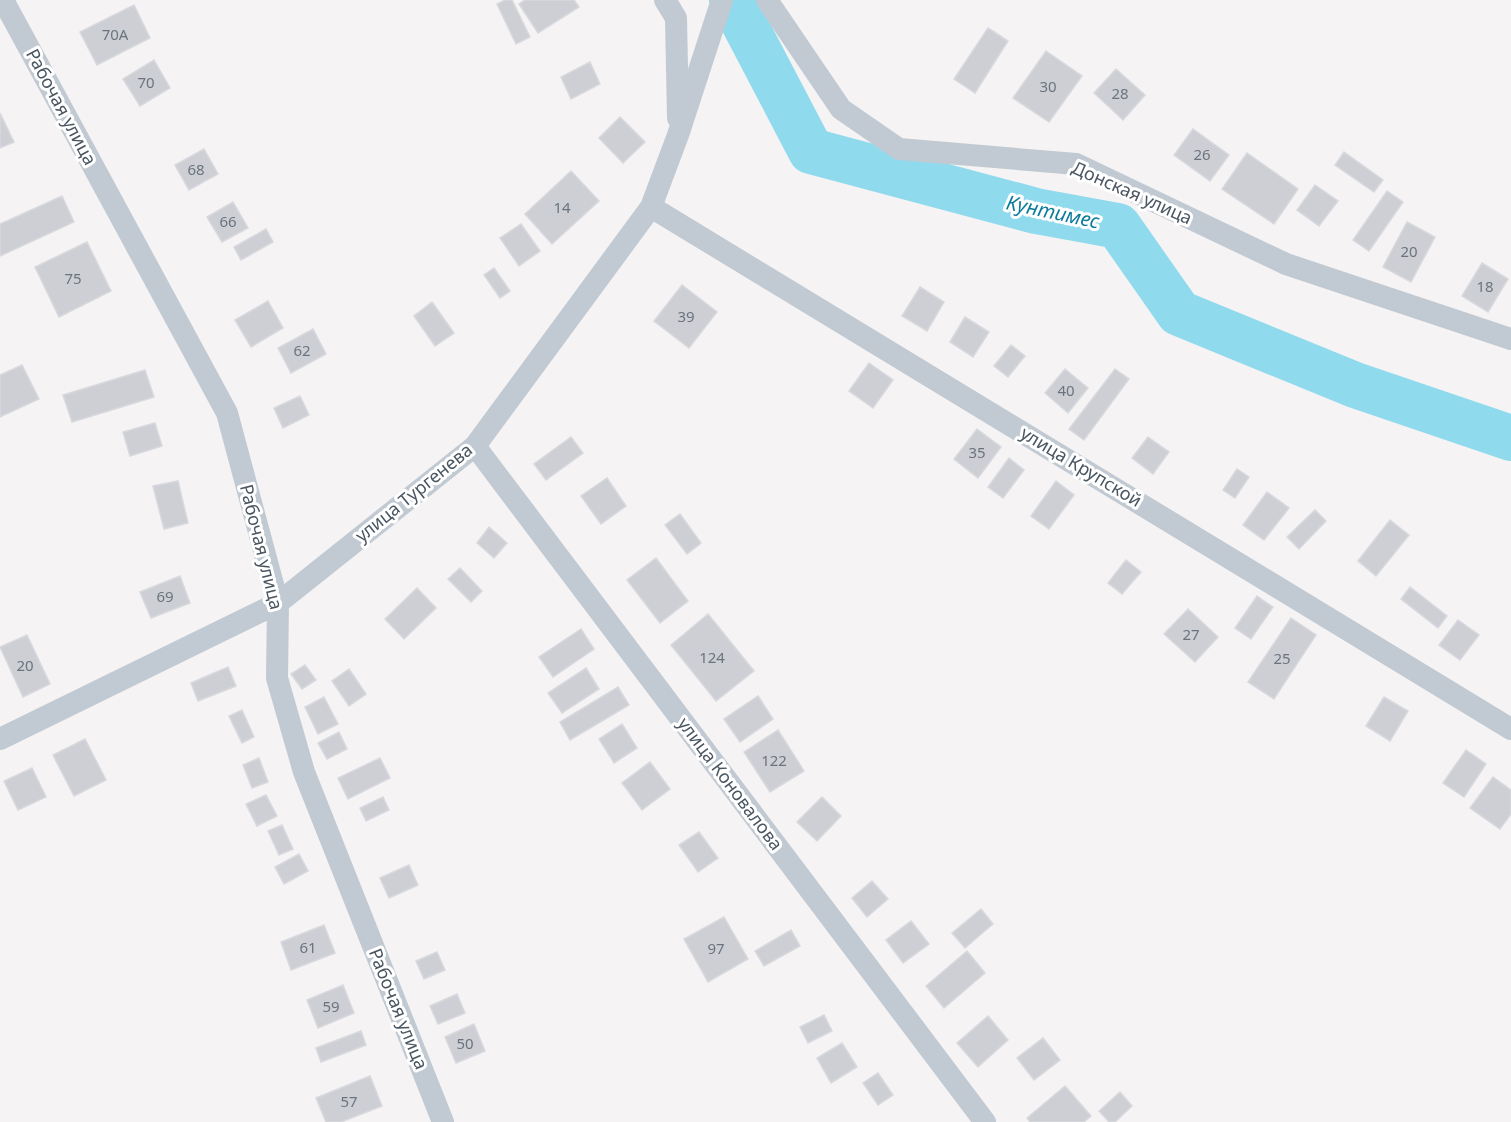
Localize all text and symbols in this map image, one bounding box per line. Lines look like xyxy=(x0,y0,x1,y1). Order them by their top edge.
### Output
house number: 70А xyxy=(102,24,129,44)
street label: Рабочая улица xyxy=(21,44,103,169)
house number: 70 xyxy=(137,72,155,92)
house number: 30 xyxy=(1039,76,1057,96)
house number: 28 xyxy=(1111,83,1129,103)
house number: 26 xyxy=(1193,144,1211,164)
street label: Донская улица xyxy=(1069,155,1196,229)
house number: 68 xyxy=(187,159,205,179)
water label: Кунтимес xyxy=(1004,188,1103,235)
house number: 14 xyxy=(553,197,571,217)
house number: 66 xyxy=(219,211,237,231)
house number: 20 xyxy=(1400,241,1418,261)
house number: 75 xyxy=(64,268,82,288)
house number: 18 xyxy=(1476,276,1494,296)
house number: 39 xyxy=(677,306,695,326)
house number: 62 xyxy=(293,340,311,360)
house number: 40 xyxy=(1057,380,1075,400)
street label: улица Крупской xyxy=(1016,420,1147,512)
street label: улица Тургенева xyxy=(350,438,477,547)
house number: 35 xyxy=(968,442,986,462)
street label: Рабочая улица xyxy=(235,482,289,612)
house number: 69 xyxy=(156,586,174,606)
house number: 27 xyxy=(1182,624,1200,644)
house number: 124 xyxy=(699,647,725,667)
house number: 25 xyxy=(1273,648,1291,668)
house number: 20 xyxy=(16,655,34,675)
street label: улица Коновалова xyxy=(673,712,789,855)
house number: 122 xyxy=(761,750,787,770)
house number: 61 xyxy=(299,937,317,957)
house number: 97 xyxy=(707,938,725,958)
street label: Рабочая улица xyxy=(364,945,434,1073)
house number: 59 xyxy=(322,996,340,1016)
house number: 50 xyxy=(456,1033,474,1053)
house number: 57 xyxy=(340,1091,358,1111)

